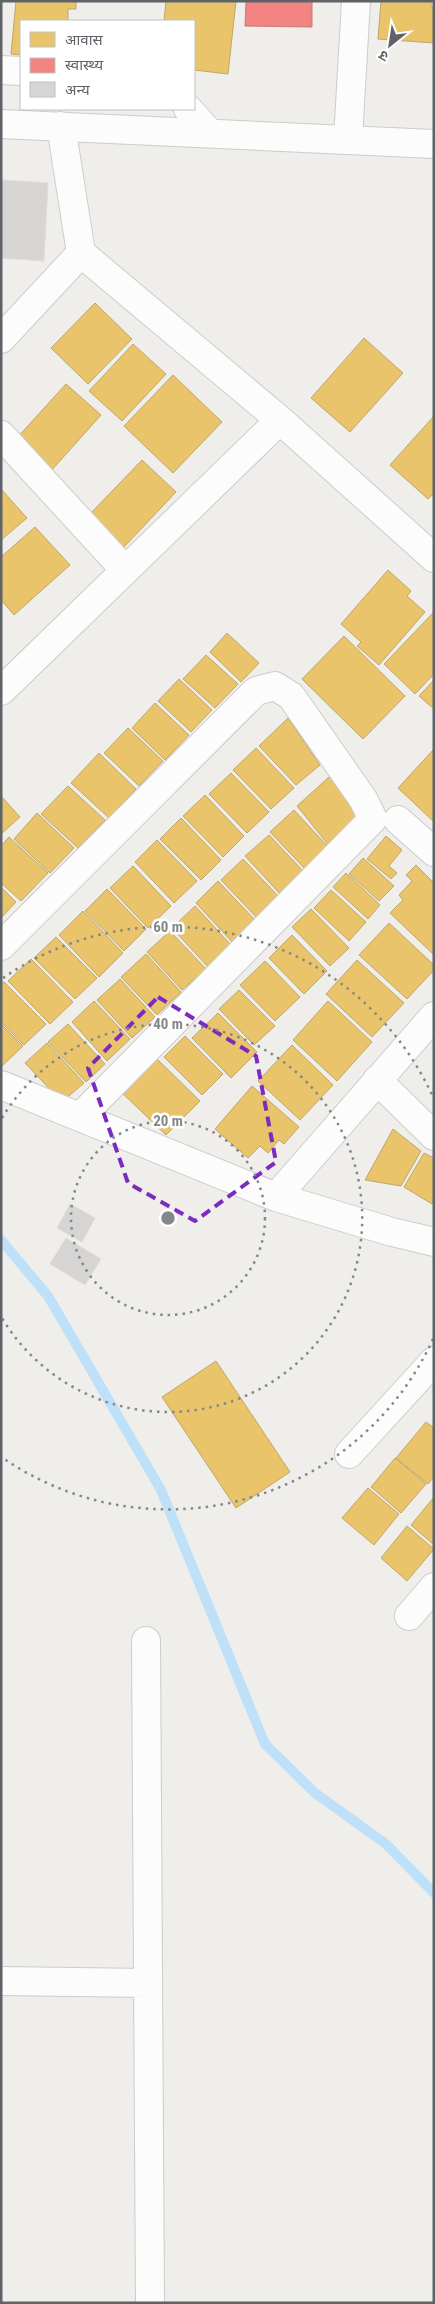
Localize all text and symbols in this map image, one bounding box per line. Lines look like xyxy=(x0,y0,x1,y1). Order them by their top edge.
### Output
legend xyxy=(20,20,195,110)
north arrow xyxy=(365,20,415,70)
text: आवास xyxy=(65,31,104,49)
text: उ xyxy=(375,47,391,65)
text: स्वास्थ्य xyxy=(65,56,103,74)
text: अन्य xyxy=(65,81,90,99)
text: 60 m xyxy=(153,918,183,936)
text: 40 m xyxy=(153,1015,183,1033)
text: 20 m xyxy=(153,1112,183,1130)
centre of rings xyxy=(159,1209,177,1227)

